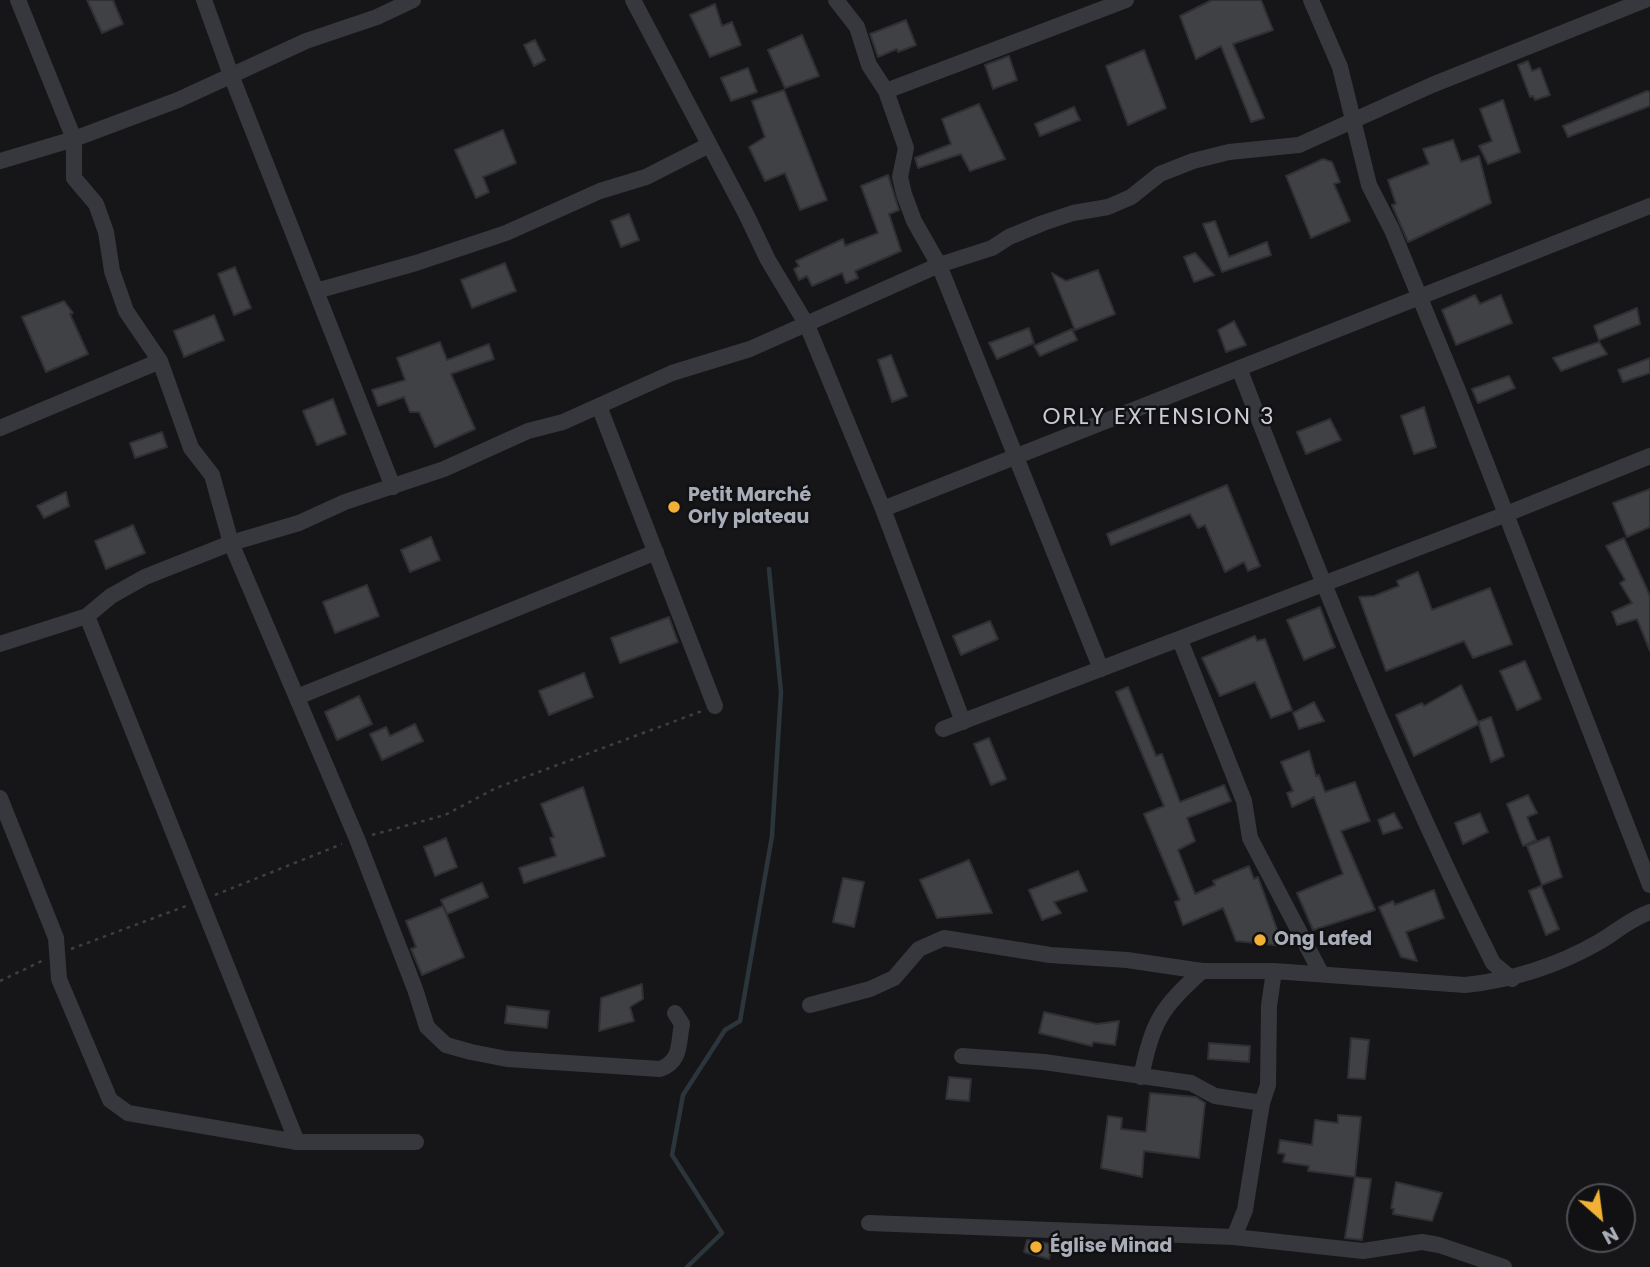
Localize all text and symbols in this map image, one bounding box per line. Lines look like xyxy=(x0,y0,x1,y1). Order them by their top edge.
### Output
district label: ORLY EXTENSION 3 xyxy=(1044,404,1274,432)
place label: Petit Marché Orly plateau xyxy=(688,485,811,529)
marker: Petit Marché Orly plateau xyxy=(666,499,682,515)
place label: Ong Lafed xyxy=(1274,929,1372,951)
marker: Ong Lafed xyxy=(1252,932,1268,948)
north arrow xyxy=(1566,1183,1636,1253)
text: N xyxy=(1598,1220,1623,1250)
place label: Église Minad xyxy=(1050,1236,1172,1258)
marker: Église Minad xyxy=(1028,1239,1044,1255)

